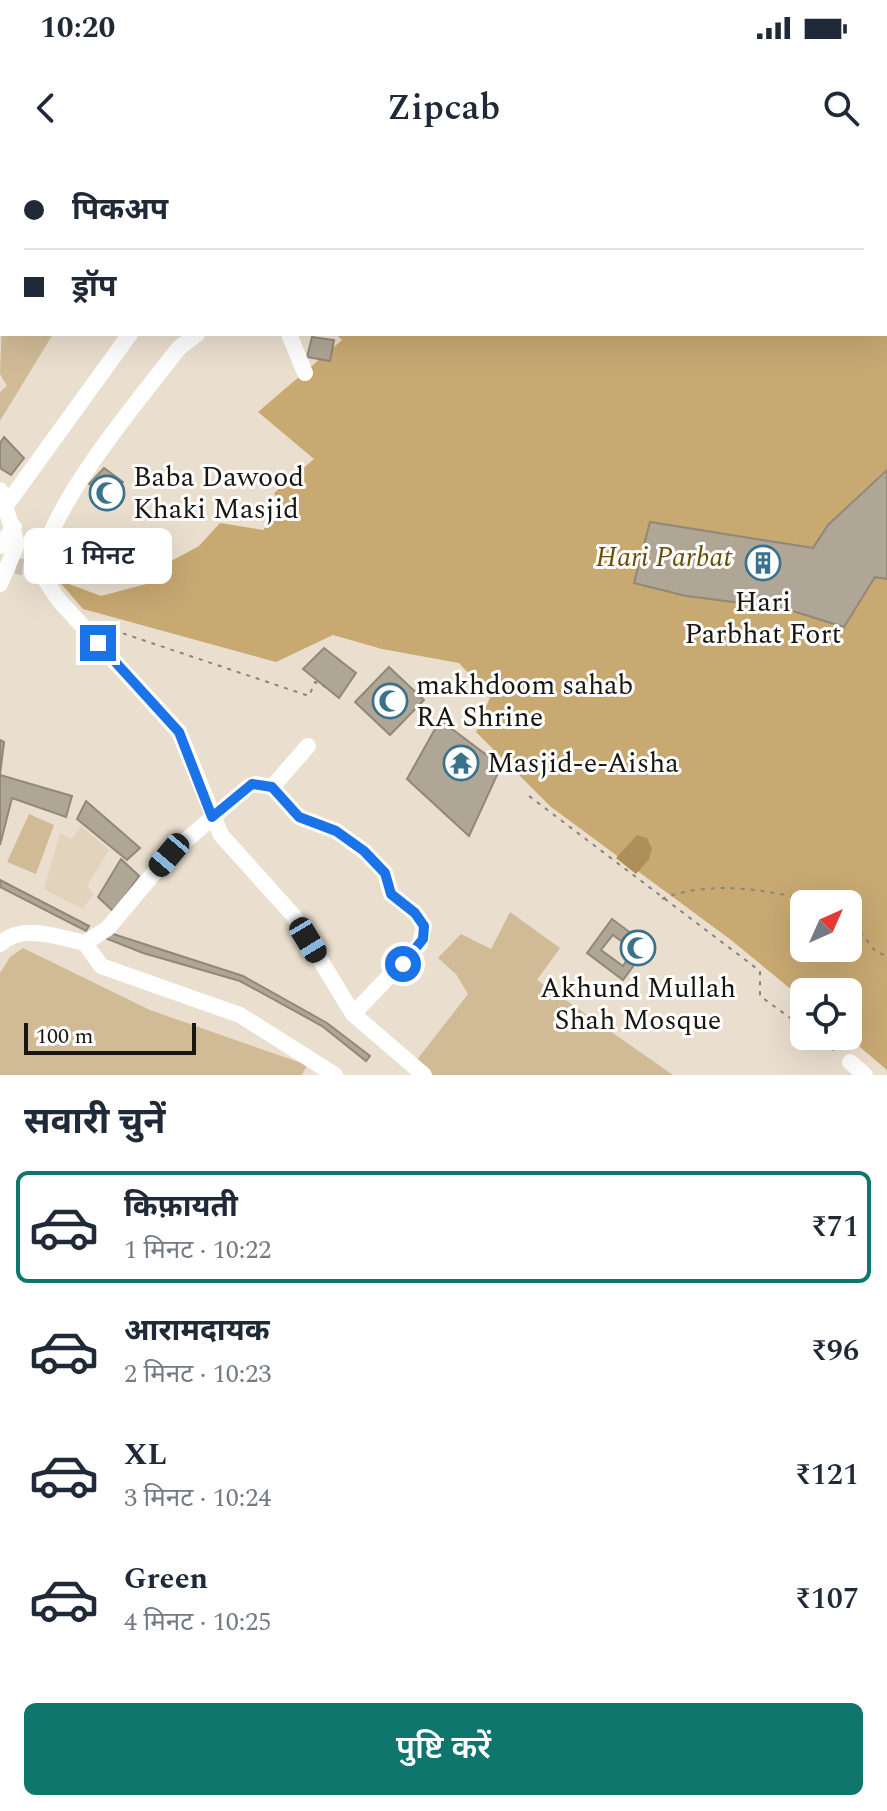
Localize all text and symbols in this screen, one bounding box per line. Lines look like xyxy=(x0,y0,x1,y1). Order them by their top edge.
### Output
text: 10:20 xyxy=(40,5,115,51)
text: Zipcab xyxy=(387,81,500,136)
icon: back xyxy=(24,86,68,130)
icon: search xyxy=(819,86,863,130)
text: पिकअप xyxy=(72,187,168,233)
text: ड्रॉप xyxy=(72,264,116,310)
place label: Baba Dawood Khaki Masjid xyxy=(133,456,304,531)
mosque icon: Baba Dawood Khaki Masjid xyxy=(88,474,126,512)
callout: 1 मिनट xyxy=(24,527,172,583)
text: 1 मिनट xyxy=(61,536,135,576)
park label: Hari Parbat xyxy=(596,536,733,579)
building icon: Hari Parbhat Fort xyxy=(744,544,782,582)
place label: Hari Parbhat Fort xyxy=(684,581,842,656)
route end xyxy=(80,625,116,661)
place label: makhdoom sahab RA Shrine xyxy=(416,664,633,739)
mosque icon: makhdoom sahab RA Shrine xyxy=(371,682,409,720)
place label: Masjid-e-Aisha xyxy=(487,742,679,785)
temple icon: Masjid-e-Aisha xyxy=(442,744,480,782)
car xyxy=(144,829,194,881)
north arrow xyxy=(790,890,862,962)
map controls xyxy=(790,890,862,1050)
car xyxy=(285,913,331,967)
mosque icon: Akhund Mullah Shah Mosque xyxy=(619,929,657,967)
route start xyxy=(385,946,421,982)
place label: Akhund Mullah Shah Mosque xyxy=(540,967,736,1042)
button: locate xyxy=(790,978,862,1050)
scale bar xyxy=(24,1019,196,1055)
text: 100 m xyxy=(36,1020,93,1053)
text: सवारी चुनें xyxy=(24,1095,165,1150)
text: किफ़ायती xyxy=(124,1184,238,1230)
icon: car xyxy=(28,1191,100,1263)
text: ₹71 xyxy=(811,1204,859,1250)
text: 1 मिनट · 10:22 xyxy=(124,1230,271,1270)
text: आरामदायक xyxy=(124,1308,270,1354)
icon: car xyxy=(28,1315,100,1387)
text: ₹96 xyxy=(811,1328,859,1374)
text: 2 मिनट · 10:23 xyxy=(124,1354,271,1394)
text: XL xyxy=(124,1432,167,1478)
icon: car xyxy=(28,1439,100,1511)
text: ₹121 xyxy=(795,1452,859,1498)
text: 3 मिनट · 10:24 xyxy=(124,1478,271,1518)
text: Green xyxy=(124,1556,208,1602)
icon: car xyxy=(28,1563,100,1635)
text: ₹107 xyxy=(795,1576,859,1622)
text: 4 मिनट · 10:25 xyxy=(124,1602,271,1642)
button: पुष्टि करें xyxy=(24,1703,863,1795)

